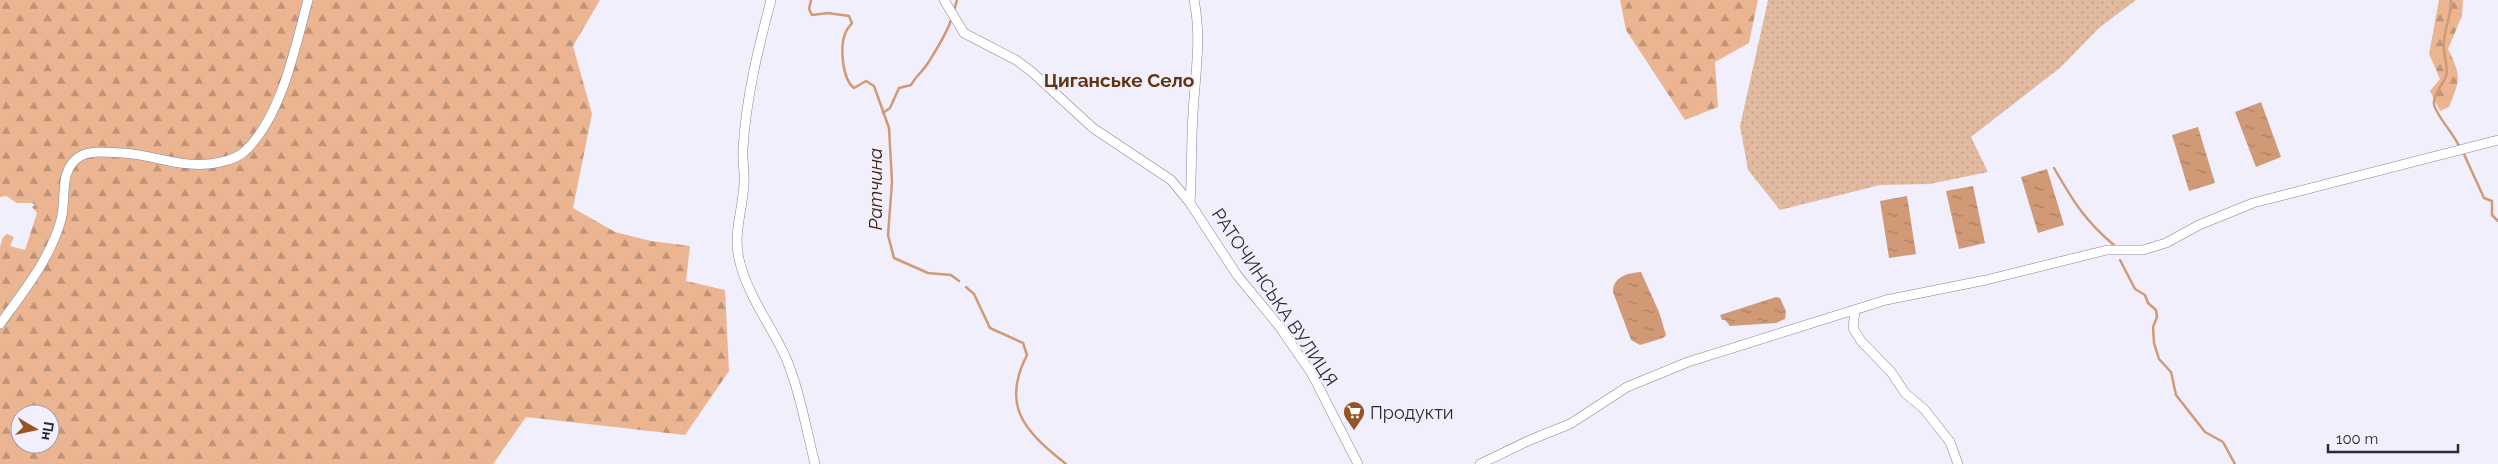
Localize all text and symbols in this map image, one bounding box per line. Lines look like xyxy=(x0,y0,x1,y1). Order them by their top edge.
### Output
district label: Циганське Село xyxy=(1044,69,1194,91)
water label: Ратчина xyxy=(864,148,886,230)
street label: РАТОЧИНСЬКА ВУЛИЦЯ xyxy=(1208,204,1342,390)
supermarket icon: Продукти xyxy=(1342,400,1366,431)
place label: Продукти xyxy=(1370,402,1454,423)
north arrow xyxy=(10,404,60,454)
text: Пн xyxy=(38,421,57,441)
scale bar xyxy=(2328,422,2458,454)
text: 100 m xyxy=(2336,430,2378,448)

